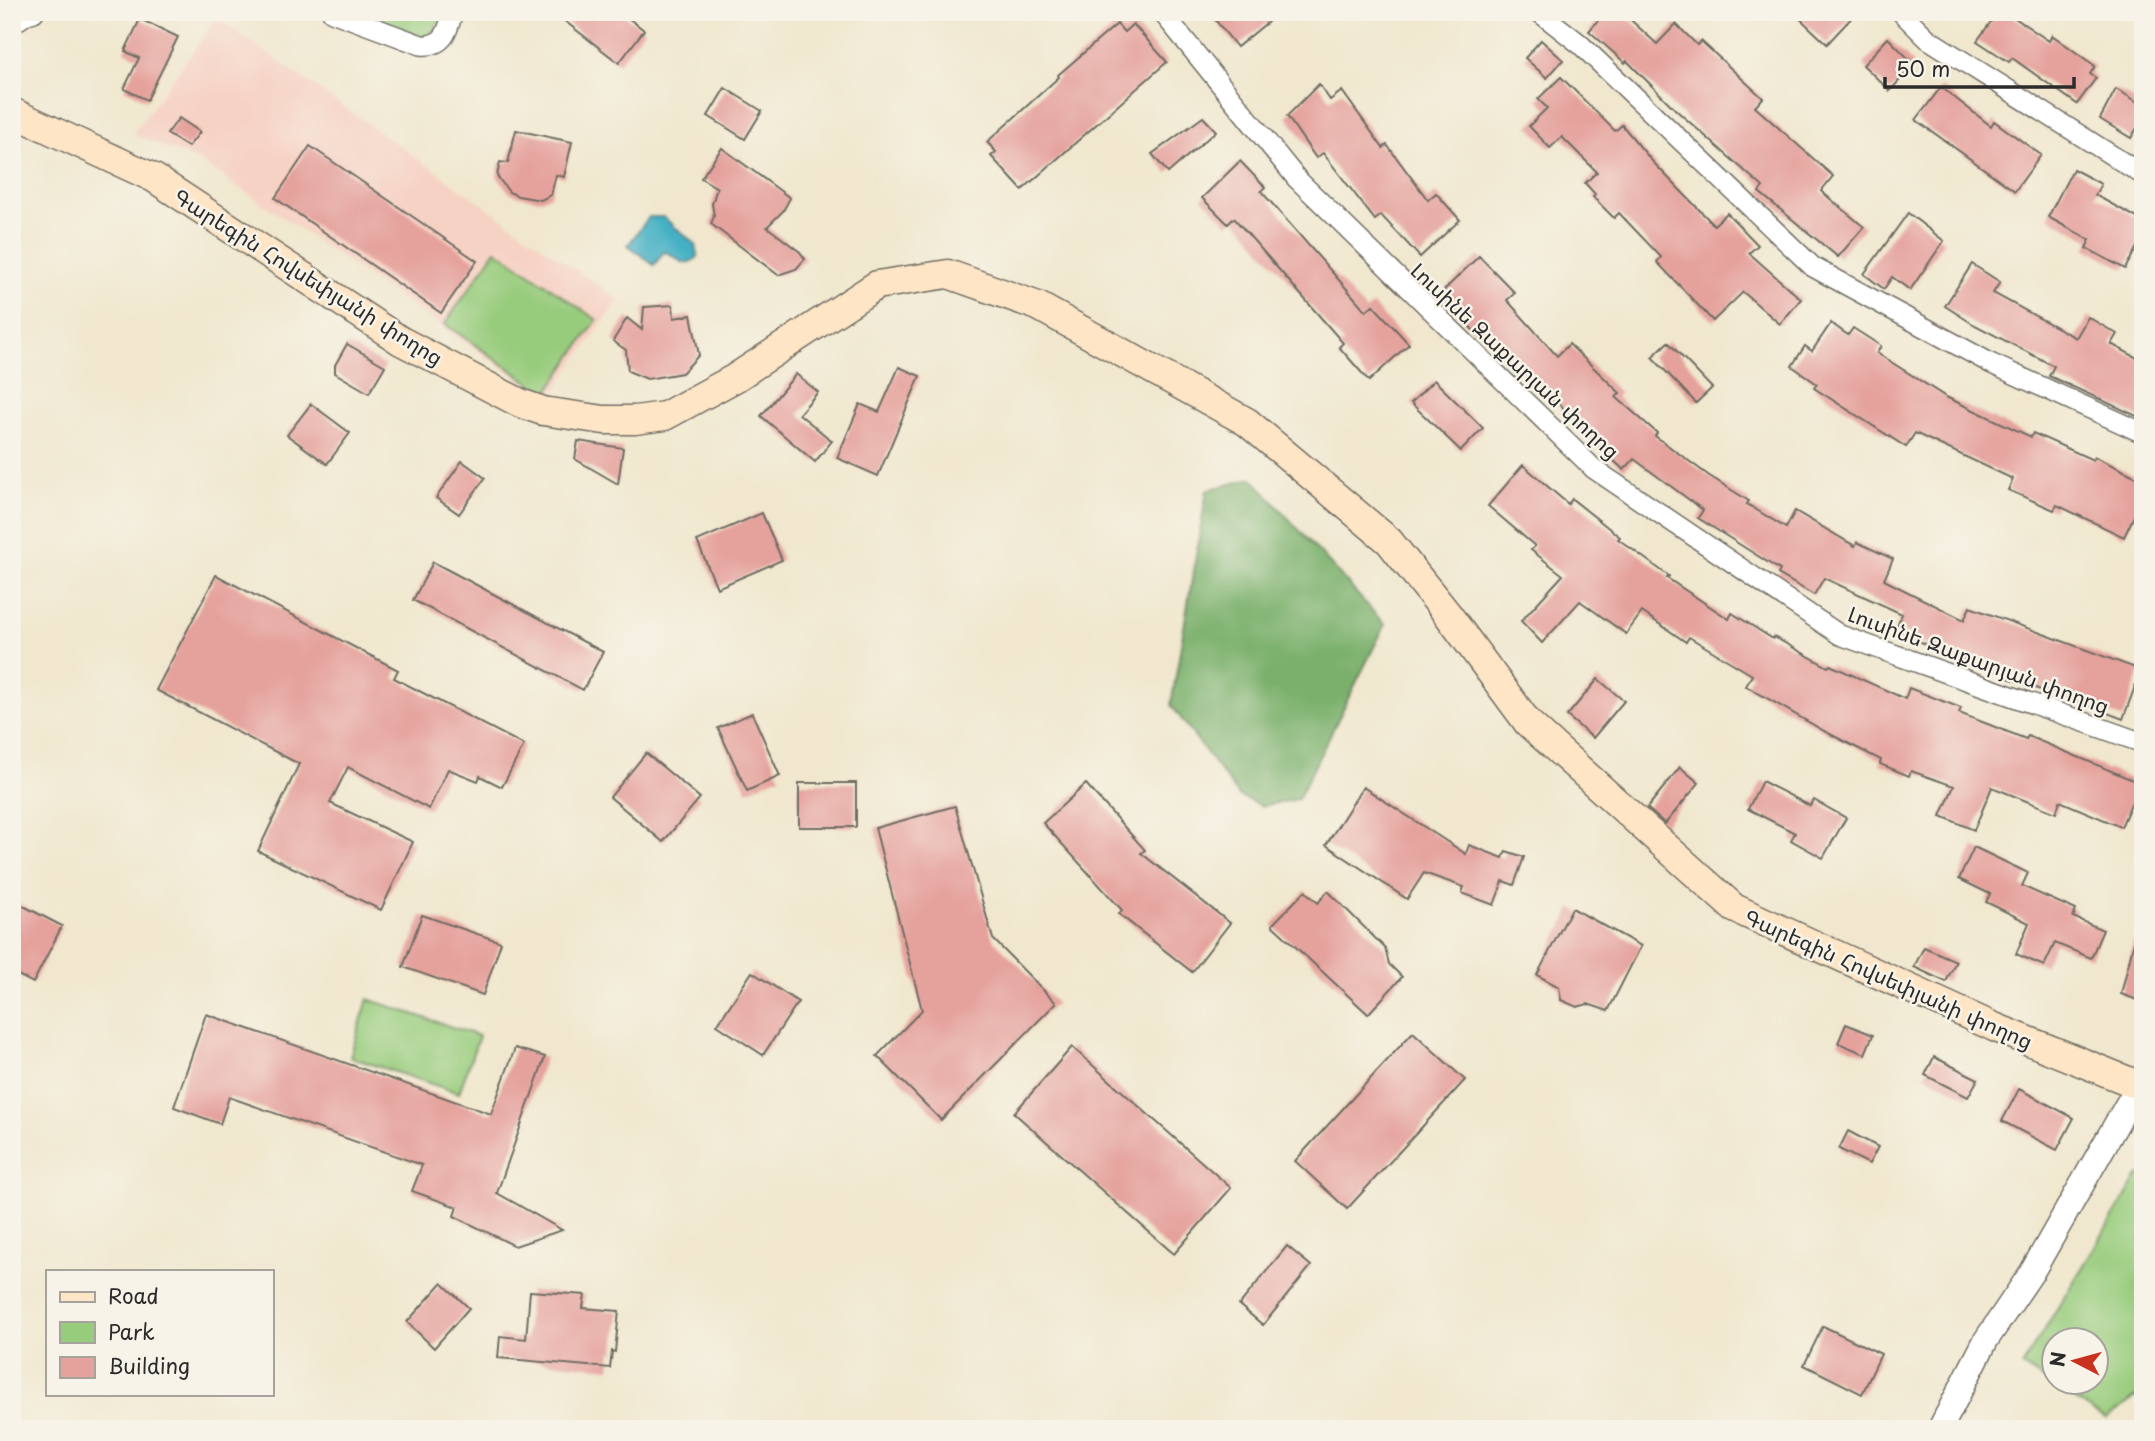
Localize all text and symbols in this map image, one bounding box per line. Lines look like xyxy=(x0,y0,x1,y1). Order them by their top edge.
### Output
scale bar xyxy=(1885,46,2074,90)
text: 50 m xyxy=(1896,52,1950,84)
street label: Գարեգին Հովսեփյանի փողոց xyxy=(168,180,450,372)
street label: Լուսինե Զաքարյան փողոց xyxy=(1404,254,1628,466)
street label: Լուսինե Զաքարյան փողոց xyxy=(1844,597,2114,721)
street label: Գարեգին Հովսեփյանի փողոց xyxy=(1740,900,2038,1056)
legend xyxy=(46,1270,273,1396)
text: Road xyxy=(108,1279,159,1311)
text: Park xyxy=(108,1315,155,1347)
north arrow xyxy=(2039,1326,2110,1396)
text: Building xyxy=(108,1349,190,1381)
text: N xyxy=(2042,1350,2072,1368)

